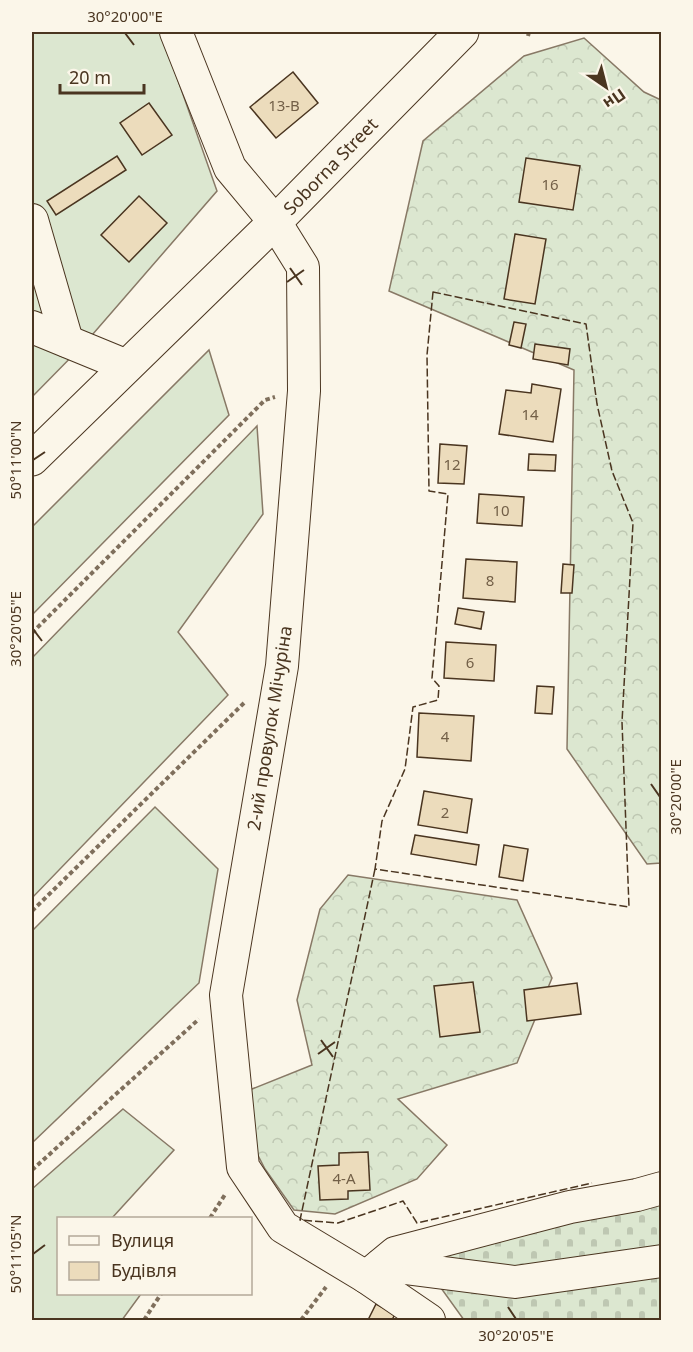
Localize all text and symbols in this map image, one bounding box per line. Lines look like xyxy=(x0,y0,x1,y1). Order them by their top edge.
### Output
text: 30°20'00"E xyxy=(87,6,163,26)
scale bar xyxy=(60,57,144,95)
north arrow xyxy=(576,57,636,117)
text: 20 m xyxy=(69,65,111,89)
text: Пн xyxy=(599,84,630,115)
house number: 13-В xyxy=(268,95,300,115)
street label: Soborna Street xyxy=(277,112,383,220)
house number: 16 xyxy=(541,174,559,194)
house number: 14 xyxy=(521,404,539,424)
text: 50°11'00"N xyxy=(5,421,25,499)
house number: 12 xyxy=(443,454,461,474)
house number: 10 xyxy=(492,500,510,520)
house number: 8 xyxy=(486,570,494,590)
text: 30°20'05"E xyxy=(5,591,25,667)
street label: 2-ий провулок Мічуріна xyxy=(241,624,297,832)
house number: 6 xyxy=(466,652,474,672)
house number: 4 xyxy=(441,726,450,746)
text: 30°20'00"E xyxy=(665,759,685,835)
house number: 2 xyxy=(441,802,449,822)
house number: 4-А xyxy=(333,1168,356,1188)
text: 50°11'05"N xyxy=(5,1215,25,1293)
legend xyxy=(57,1217,252,1295)
text: Вулиця xyxy=(111,1228,174,1252)
text: Будівля xyxy=(111,1258,177,1282)
text: 30°20'05"E xyxy=(478,1325,554,1345)

